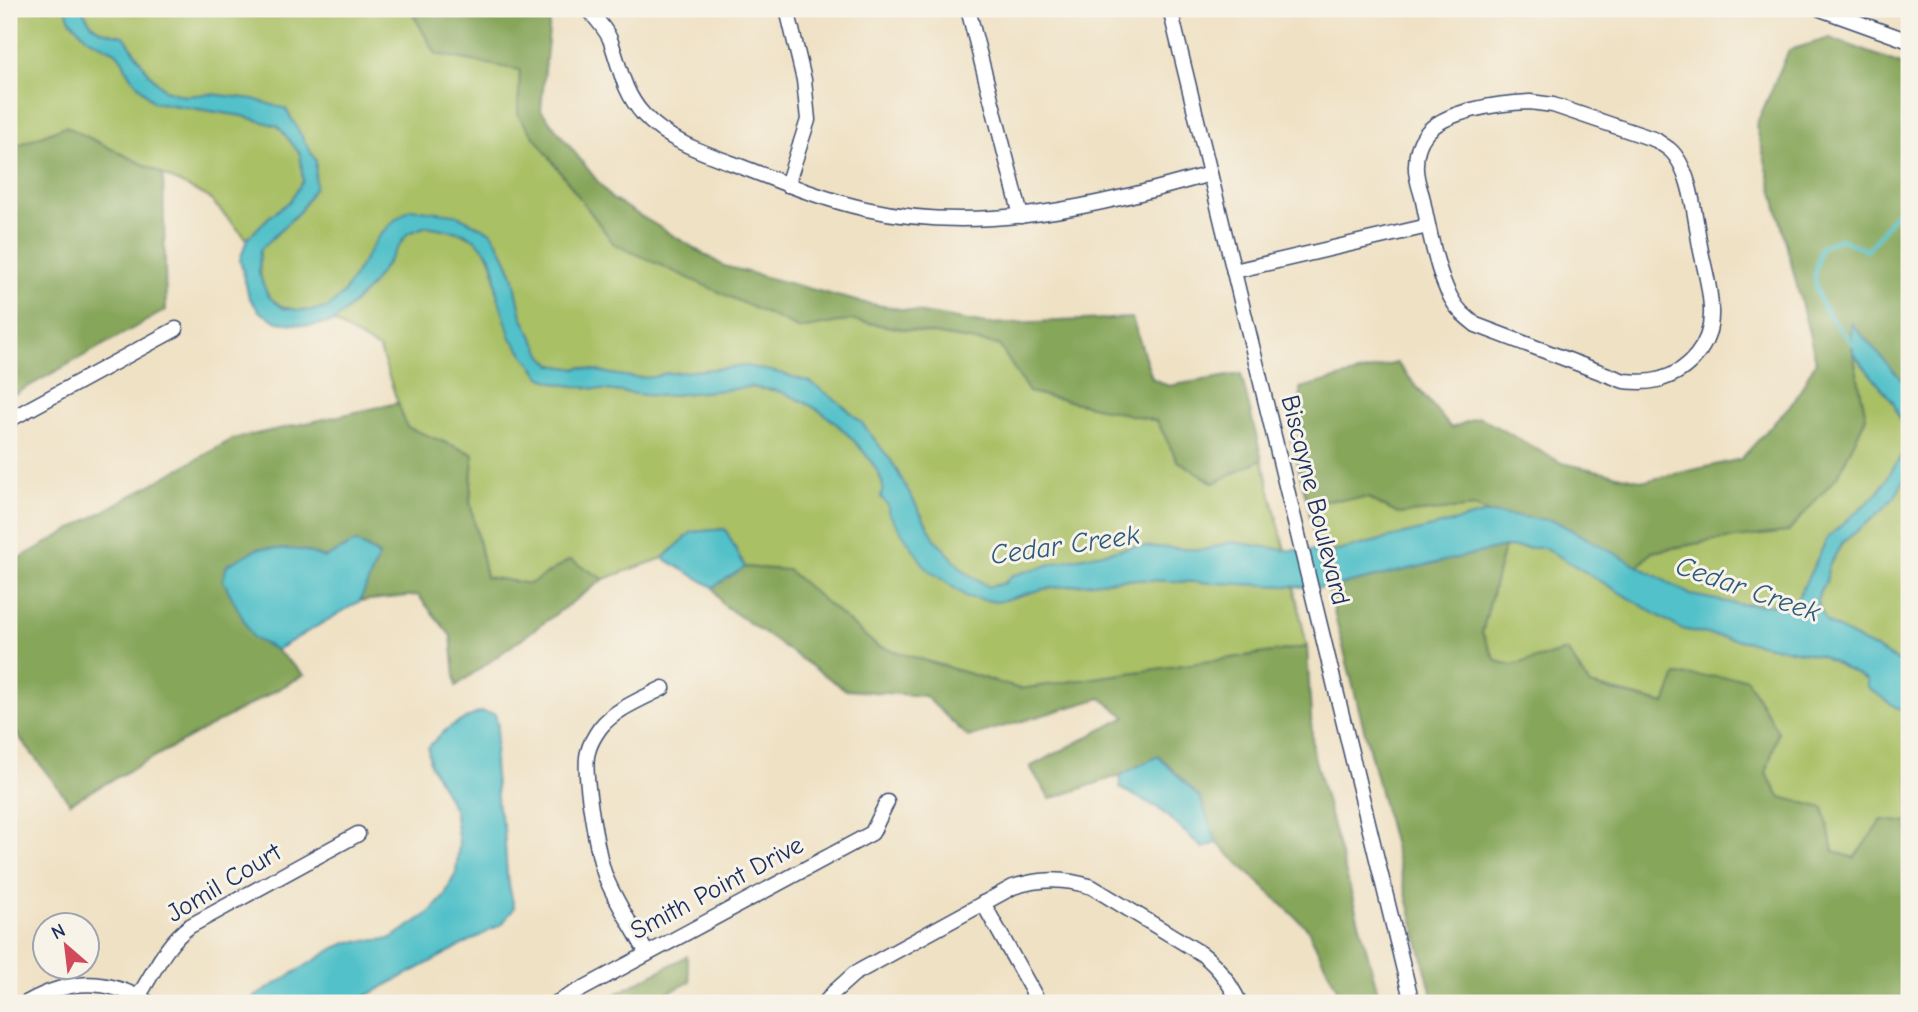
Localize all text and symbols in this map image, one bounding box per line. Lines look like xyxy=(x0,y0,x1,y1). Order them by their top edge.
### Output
street label: Biscayne Boulevard xyxy=(1274,392,1356,608)
water label: Cedar Creek xyxy=(988,519,1142,571)
water label: Cedar Creek xyxy=(1672,549,1825,629)
street label: Smith Point Drive xyxy=(625,830,809,946)
street label: Jomil Court xyxy=(161,836,288,929)
north arrow xyxy=(32,911,102,981)
text: N xyxy=(48,919,69,944)

